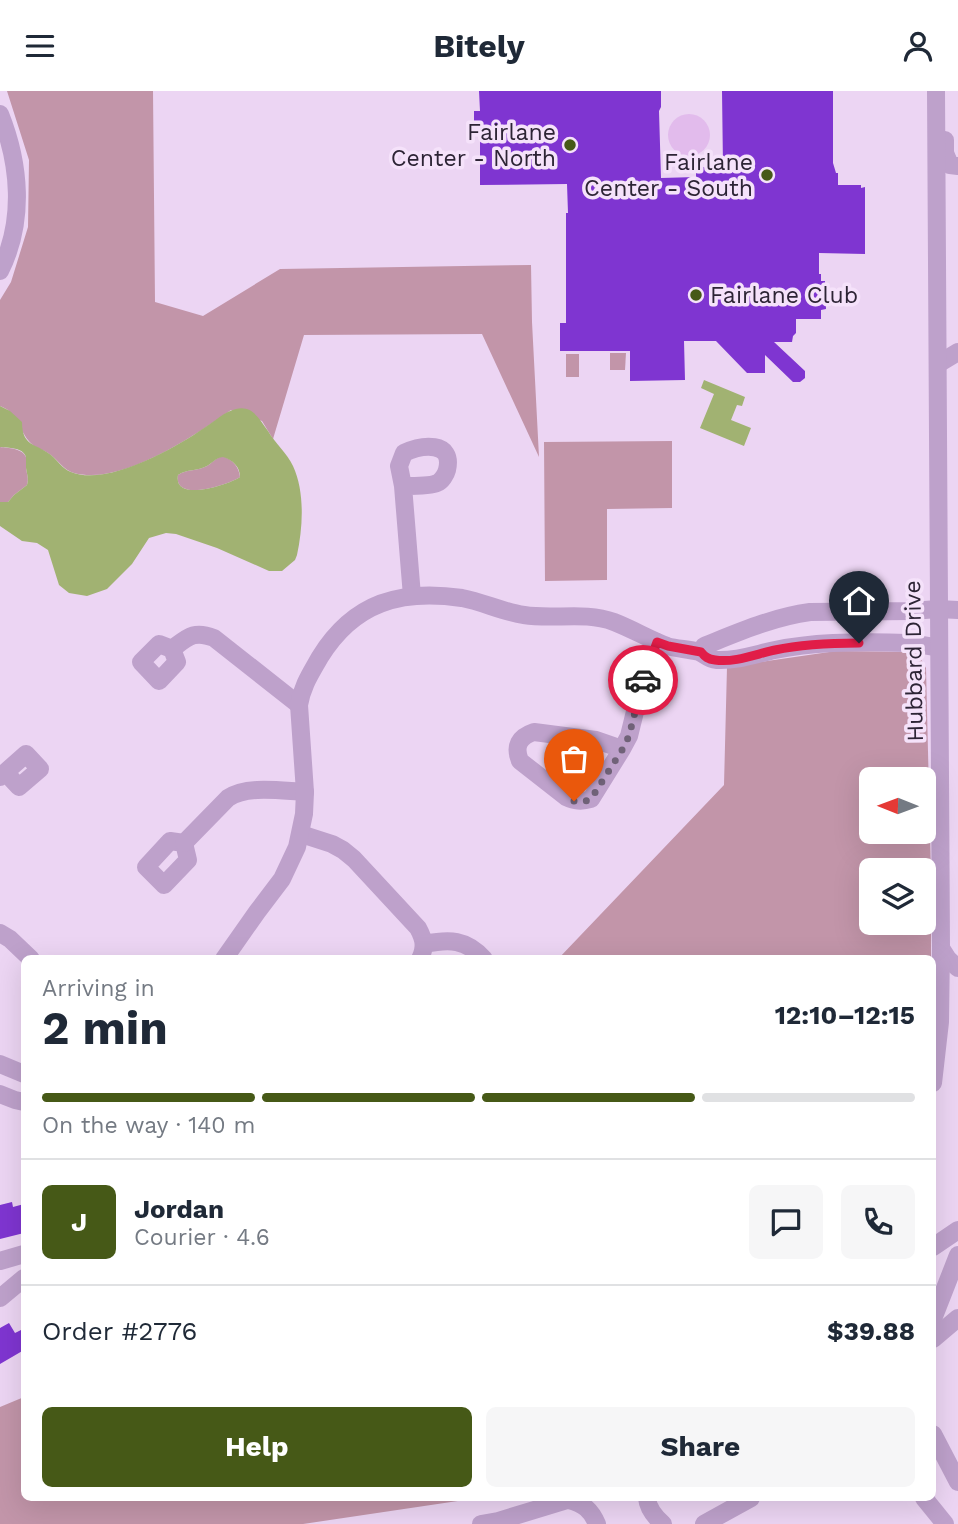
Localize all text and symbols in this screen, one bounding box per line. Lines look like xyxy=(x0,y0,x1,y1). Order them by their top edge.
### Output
icon: menu xyxy=(21,27,59,65)
text: Bitely xyxy=(433,27,525,65)
icon: person xyxy=(899,27,937,65)
place label: Fairlane Center - North xyxy=(391,119,556,172)
marker: Fairlane Center - North xyxy=(562,137,578,153)
place label: Fairlane Center - South xyxy=(584,149,753,202)
marker: Fairlane Center - South xyxy=(759,167,775,183)
place label: Fairlane Club xyxy=(710,282,858,309)
marker: Fairlane Club xyxy=(688,287,704,303)
pin xyxy=(829,571,889,643)
street label: Hubbard Drive xyxy=(899,580,929,742)
icon: home xyxy=(840,582,878,620)
courier xyxy=(608,645,678,715)
icon: car xyxy=(624,661,662,699)
pin xyxy=(544,729,604,801)
icon: bag xyxy=(555,740,593,778)
north arrow xyxy=(859,767,936,843)
map controls xyxy=(859,767,936,935)
button: layers xyxy=(859,858,936,935)
text: Arriving in xyxy=(42,975,155,1002)
text: 12:10–12:15 xyxy=(775,1000,915,1030)
text: 2 min xyxy=(42,1001,168,1055)
text: On the way · 140 m xyxy=(42,1112,255,1139)
button: chat xyxy=(749,1185,823,1259)
button: phone xyxy=(841,1185,915,1259)
text: Jordan xyxy=(134,1194,224,1224)
text: J xyxy=(71,1207,87,1237)
text: Courier · 4.6 xyxy=(134,1224,270,1251)
text: Order #2776 xyxy=(42,1316,197,1346)
text: $39.88 xyxy=(827,1316,915,1346)
button: Help xyxy=(42,1407,472,1487)
button: Share xyxy=(486,1407,915,1487)

